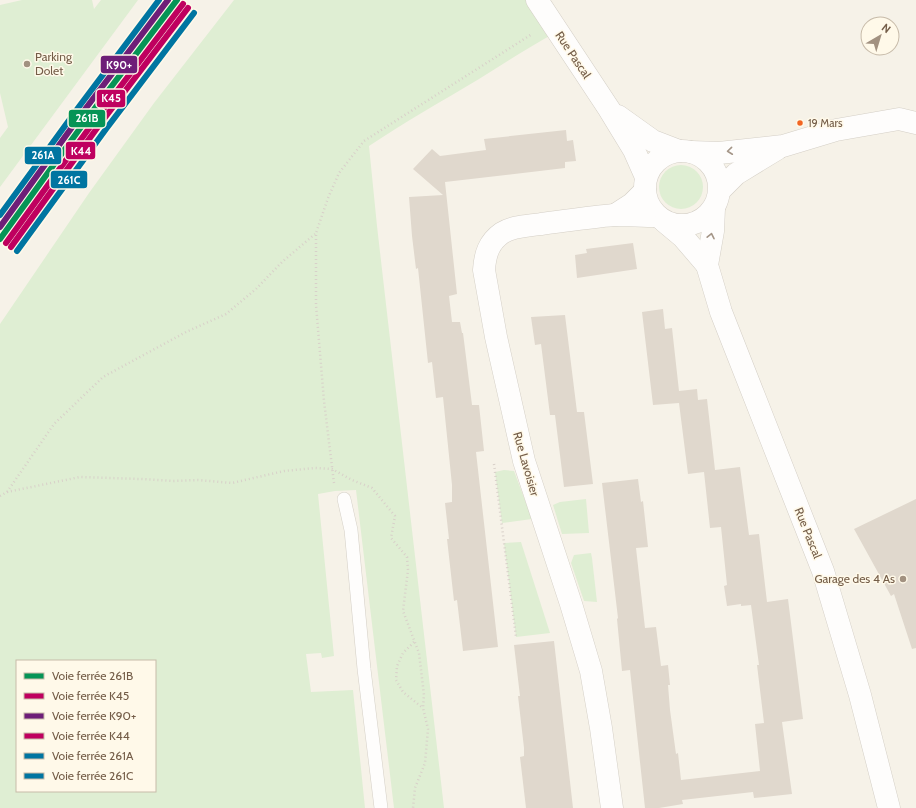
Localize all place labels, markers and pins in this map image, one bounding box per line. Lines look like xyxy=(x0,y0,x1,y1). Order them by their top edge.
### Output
place label: Parking Dolet xyxy=(35,49,73,78)
marker: Parking Dolet xyxy=(22,59,32,69)
place label: 19 Mars xyxy=(808,116,843,130)
marker: 19 Mars xyxy=(795,118,805,128)
place label: Garage des 4 As xyxy=(814,571,895,586)
marker: Garage des 4 As xyxy=(898,574,908,584)

